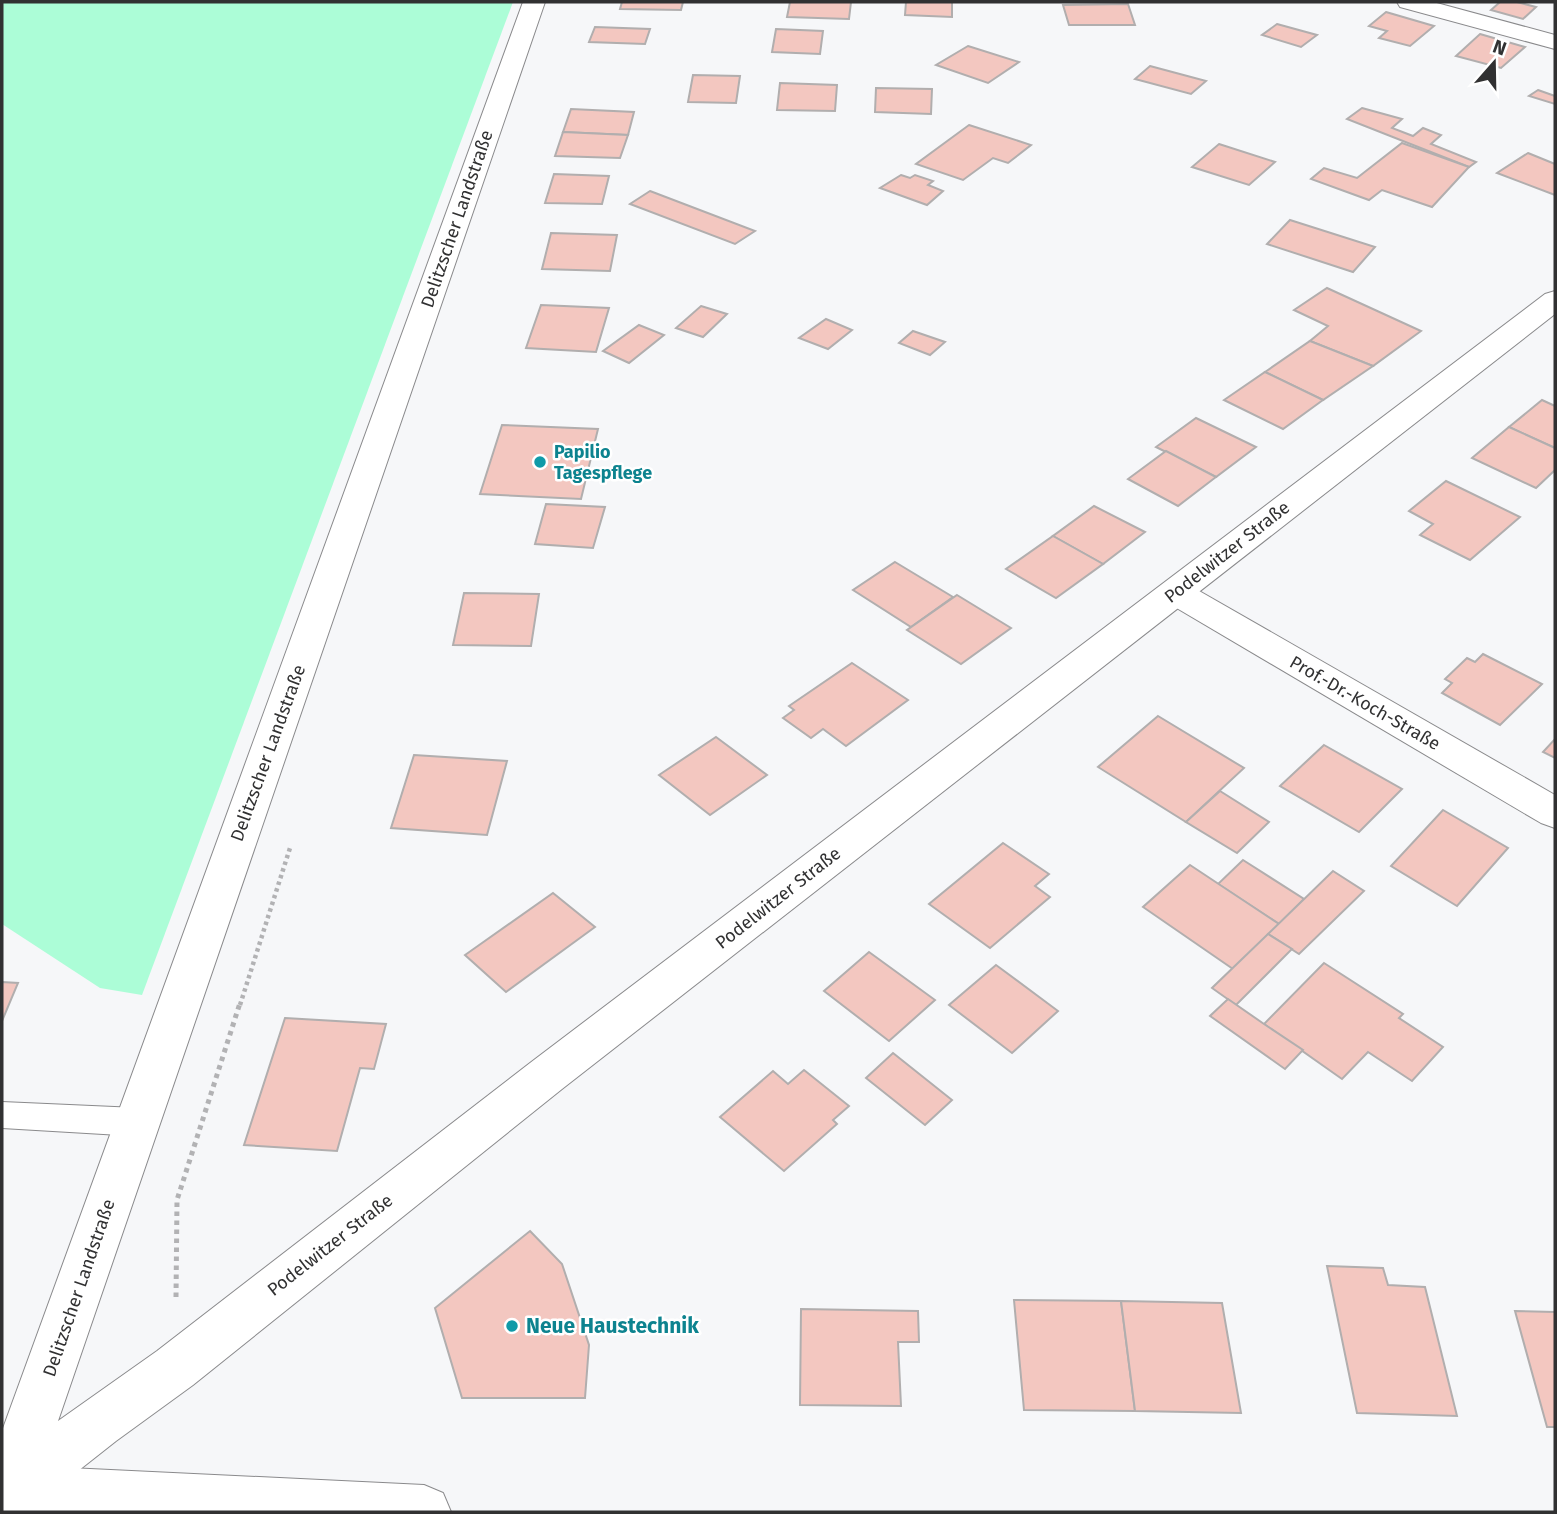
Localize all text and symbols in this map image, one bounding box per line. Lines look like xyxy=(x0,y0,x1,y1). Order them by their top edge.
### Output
north arrow xyxy=(1459,28,1529,98)
text: N xyxy=(1490,35,1510,60)
street label: Delitzscher Landstraße xyxy=(416,127,498,311)
place label: Papilio Tagespflege xyxy=(554,441,652,484)
marker: Papilio Tagespflege xyxy=(532,454,548,470)
street label: Podelwitzer Straße xyxy=(1160,496,1294,608)
street label: Prof.-Dr.-Koch-Straße xyxy=(1286,651,1444,755)
street label: Delitzscher Landstraße xyxy=(226,662,310,844)
street label: Podelwitzer Straße xyxy=(711,842,845,954)
street label: Podelwitzer Straße xyxy=(263,1189,397,1301)
street label: Delitzscher Landstraße xyxy=(38,1196,120,1380)
place label: Neue Haustechnik xyxy=(526,1313,699,1339)
marker: Neue Haustechnik xyxy=(504,1318,520,1334)

